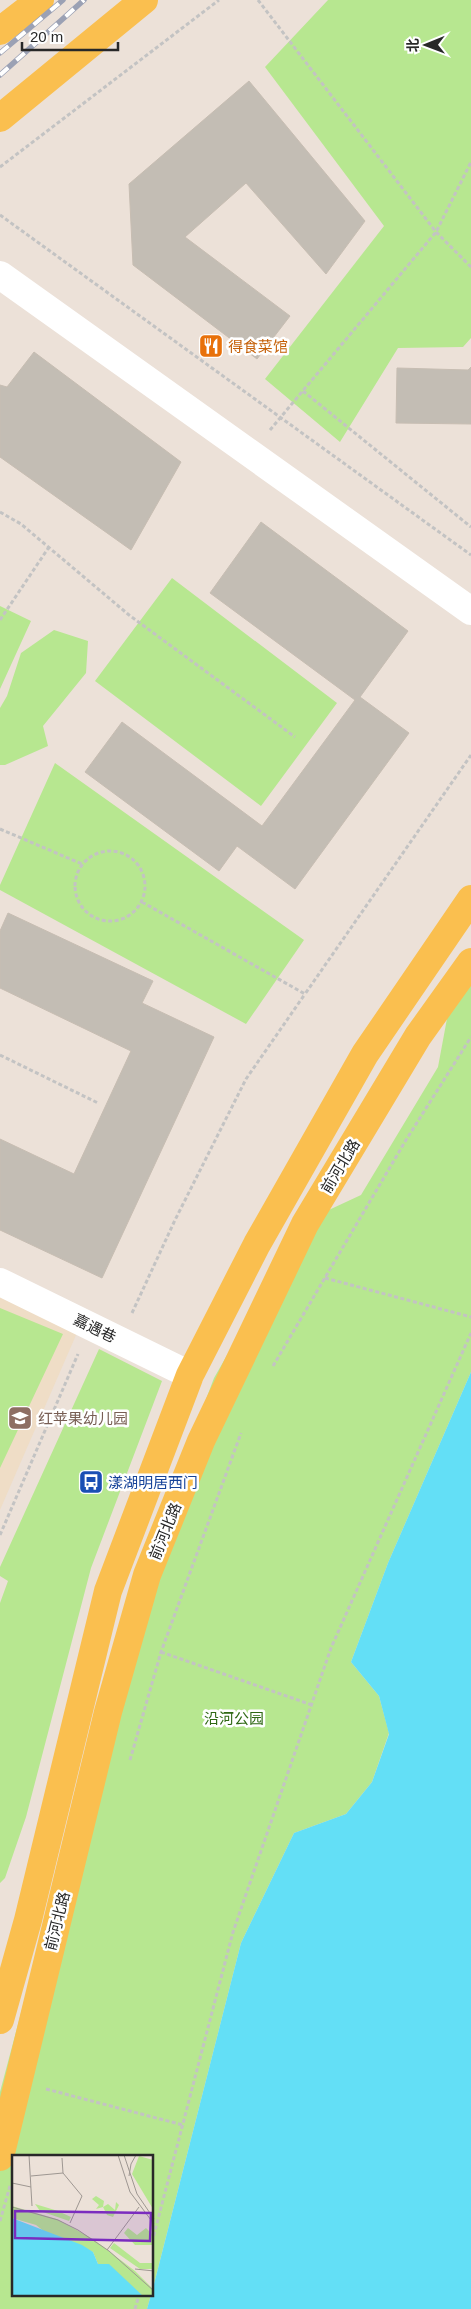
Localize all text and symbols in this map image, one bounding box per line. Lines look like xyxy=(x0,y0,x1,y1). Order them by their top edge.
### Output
scale bar xyxy=(22,20,119,52)
north arrow xyxy=(401,20,451,70)
text: 20 m xyxy=(30,28,63,45)
text: 北 xyxy=(405,38,421,52)
restaurant icon: 得食菜馆 xyxy=(198,333,224,359)
place label: 得食菜馆 xyxy=(228,338,288,355)
street label: 前河北路 xyxy=(317,1136,363,1196)
street label: 嘉遇巷 xyxy=(71,1310,119,1346)
school or university icon: 红苹果幼儿园 xyxy=(7,1405,33,1431)
place label: 红苹果幼儿园 xyxy=(38,1410,128,1427)
bus stop icon: 漾湖明居西门 xyxy=(78,1469,104,1495)
place label: 漾湖明居西门 xyxy=(108,1474,198,1491)
street label: 前河北路 xyxy=(146,1500,184,1562)
park label: 沿河公园 xyxy=(204,1710,264,1727)
street label: 前河北路 xyxy=(41,1890,73,1952)
inset map xyxy=(12,2155,154,2296)

